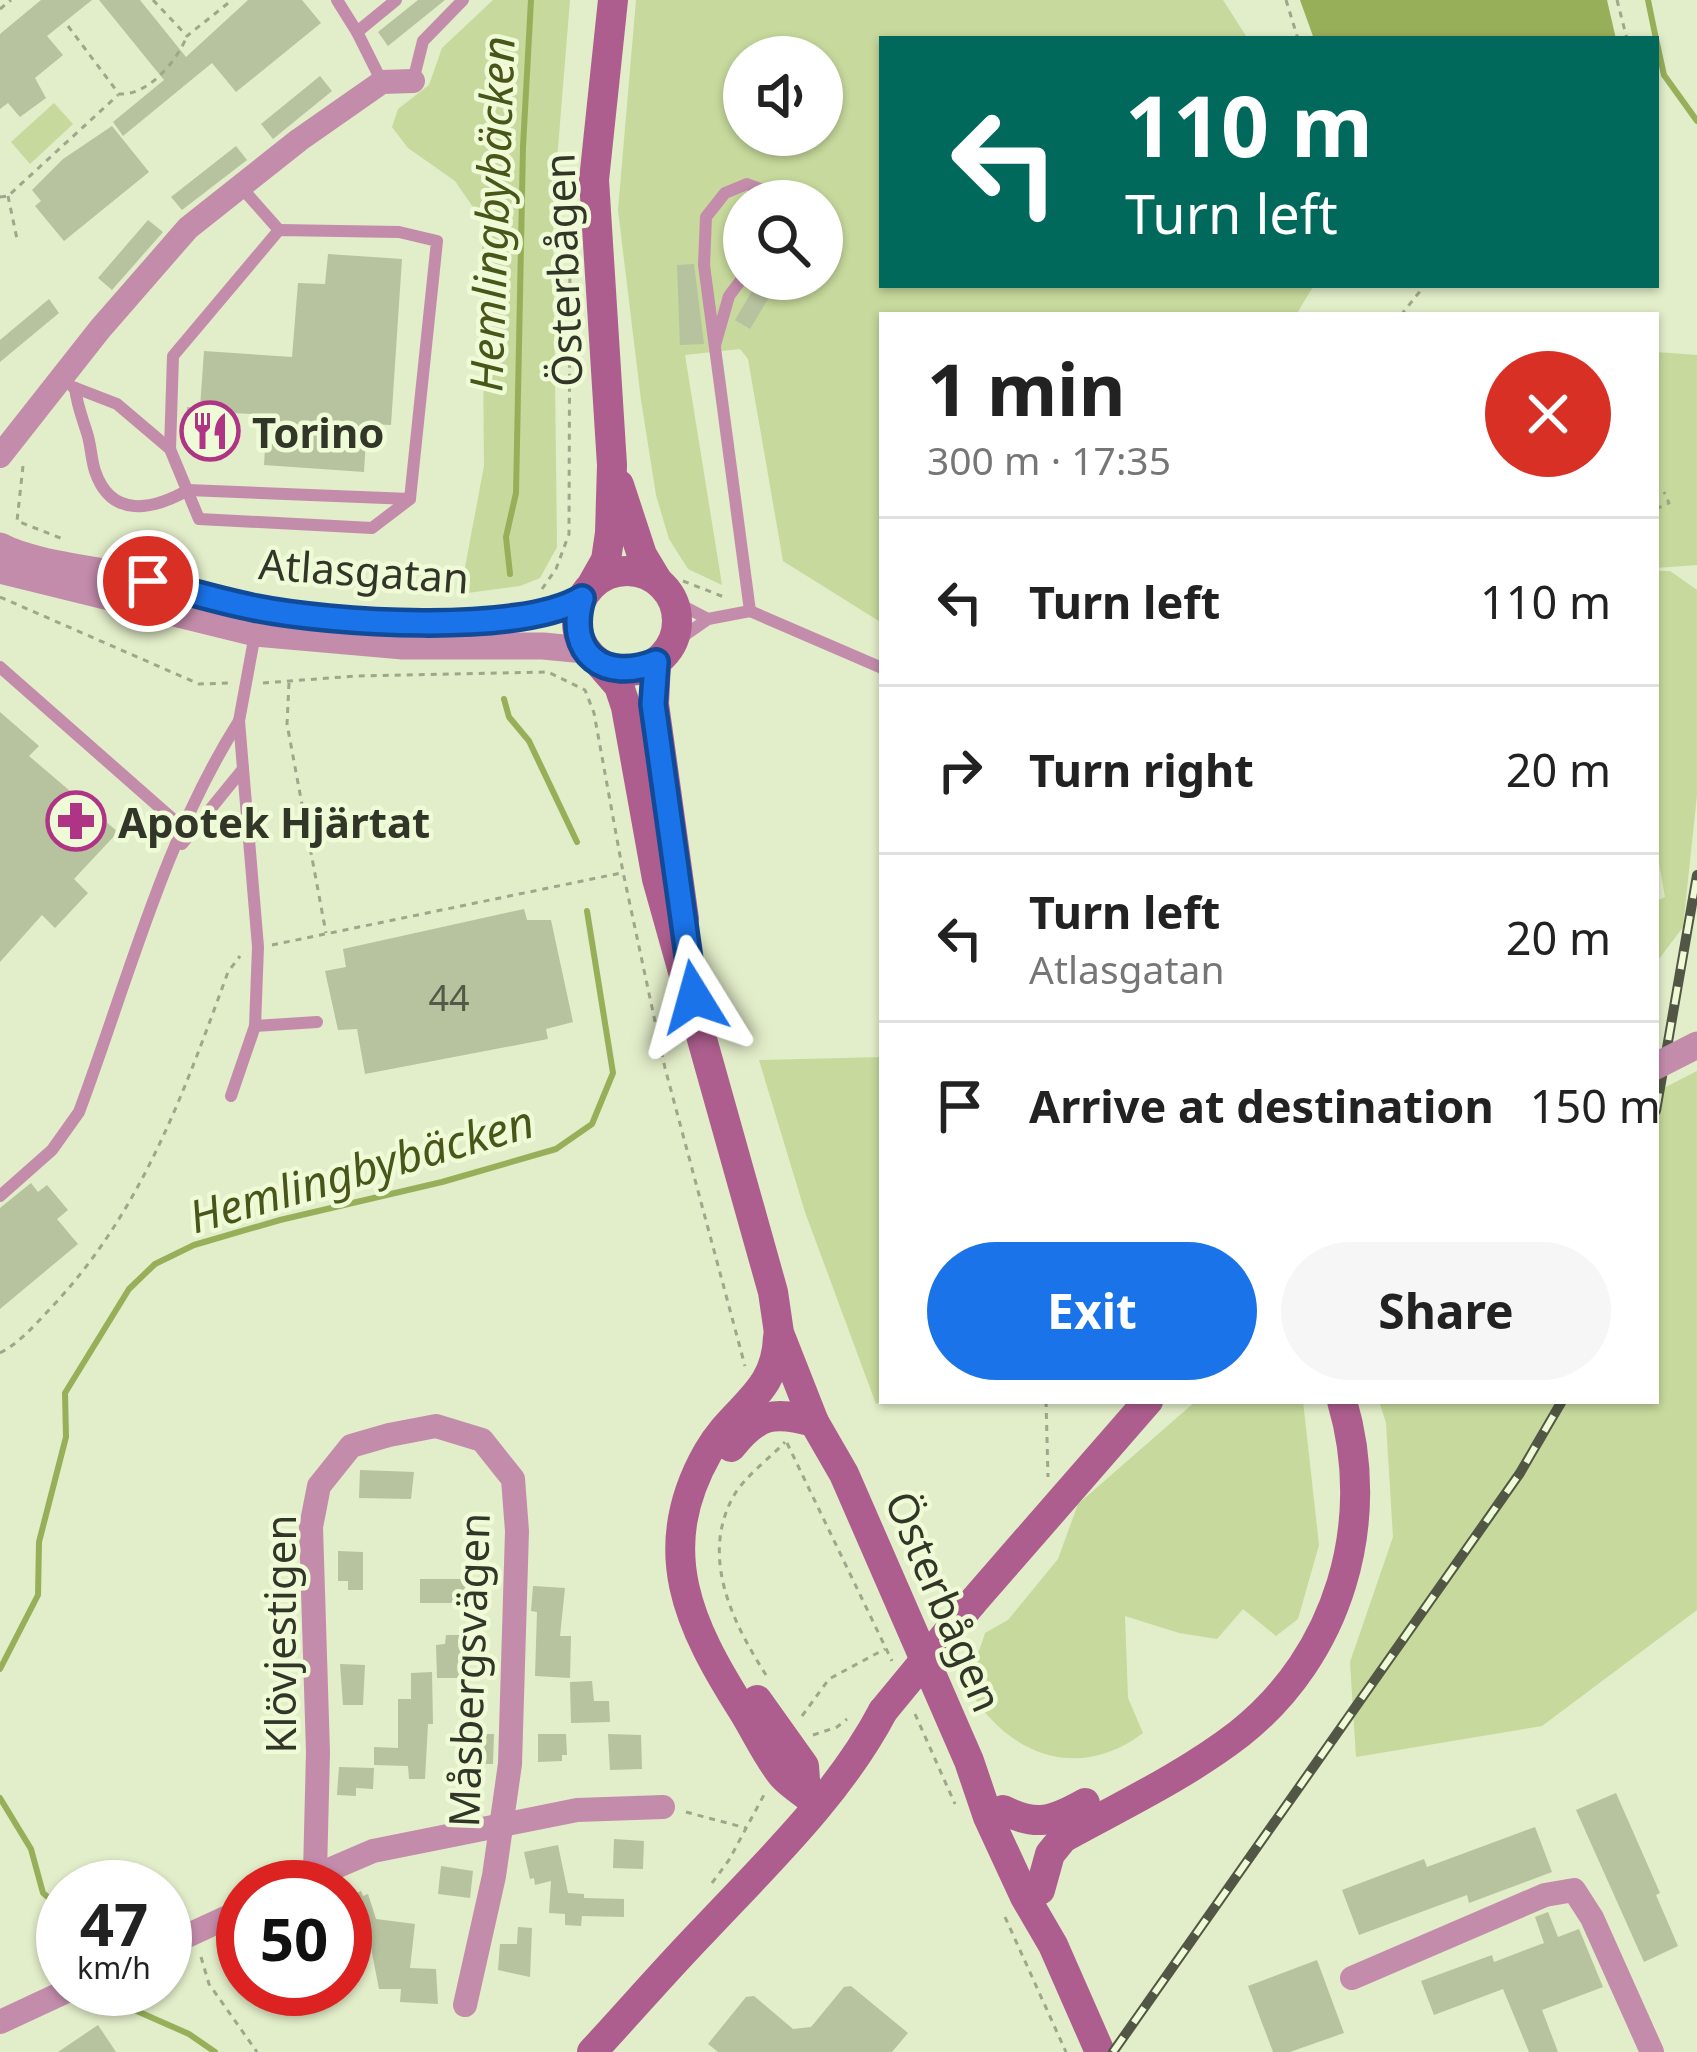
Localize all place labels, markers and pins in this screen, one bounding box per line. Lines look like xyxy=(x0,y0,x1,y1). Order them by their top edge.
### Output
restaurant icon: Torino xyxy=(179,400,241,462)
place label: Torino xyxy=(252,403,384,460)
pin xyxy=(97,530,199,632)
pharmacy icon: Apotek Hjärtat xyxy=(45,790,107,852)
place label: Apotek Hjärtat xyxy=(118,793,430,850)

